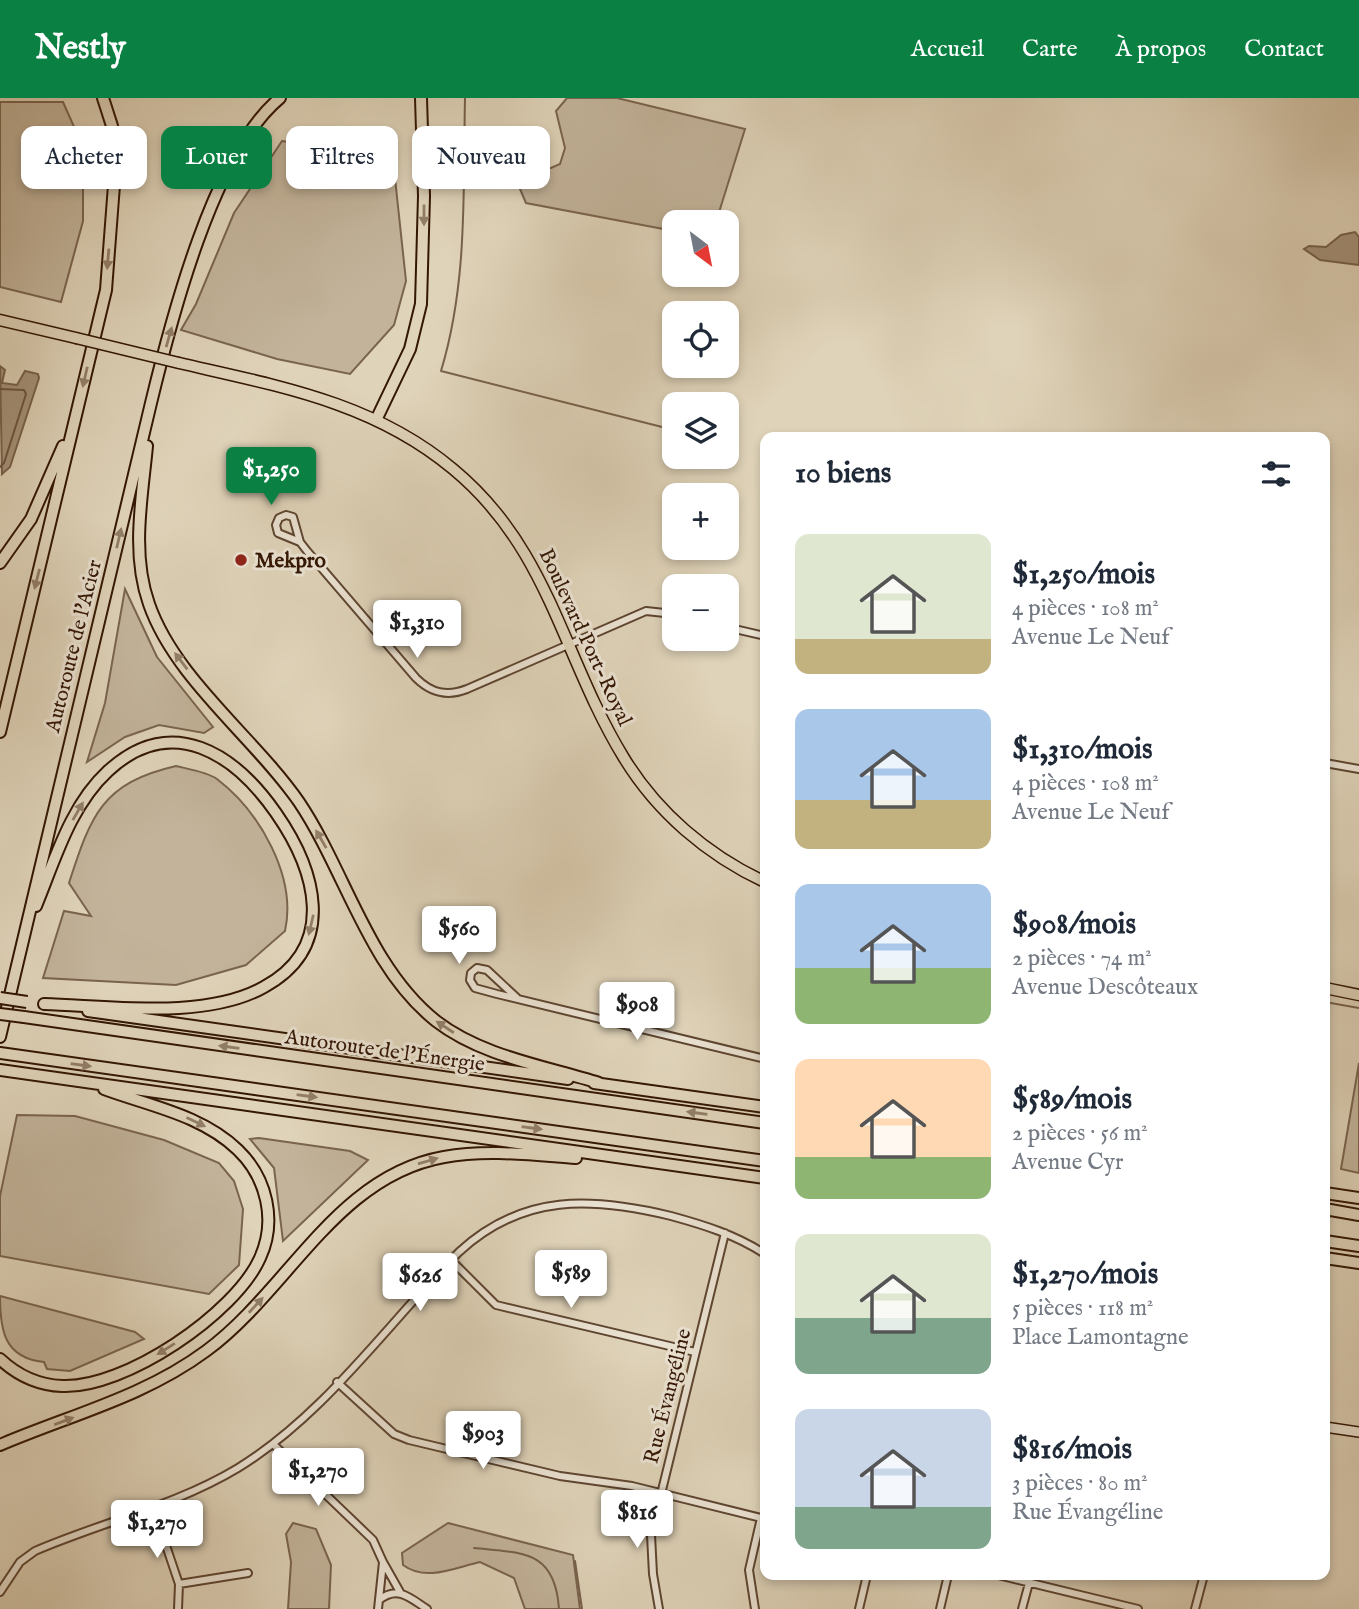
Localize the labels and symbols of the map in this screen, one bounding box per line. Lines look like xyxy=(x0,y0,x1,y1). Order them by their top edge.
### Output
one-way arrow xyxy=(418,204,430,226)
north arrow xyxy=(662,210,738,287)
one-way arrow xyxy=(102,248,113,270)
one-way arrow xyxy=(164,326,174,347)
one-way arrow xyxy=(79,366,90,388)
pin: $1,250 xyxy=(214,448,328,507)
one-way arrow xyxy=(114,527,125,549)
street label: Boulevard Port-Royal xyxy=(532,545,638,731)
place label: Mekpro xyxy=(255,548,326,575)
marker: Mekpro xyxy=(233,552,249,568)
street label: Autoroute de l'Acier xyxy=(40,557,109,736)
one-way arrow xyxy=(31,568,42,590)
pin: $1,310 xyxy=(360,601,474,660)
one-way arrow xyxy=(175,652,189,670)
one-way arrow xyxy=(72,801,84,821)
one-way arrow xyxy=(315,830,327,849)
pin: $560 xyxy=(418,906,500,966)
one-way arrow xyxy=(305,914,316,936)
pin: $908 xyxy=(596,982,678,1042)
one-way arrow xyxy=(436,1020,455,1033)
street label: Autoroute de l'Énergie xyxy=(282,1023,487,1079)
one-way arrow xyxy=(218,1041,240,1052)
one-way arrow xyxy=(70,1060,92,1071)
one-way arrow xyxy=(296,1091,318,1102)
one-way arrow xyxy=(686,1107,708,1118)
one-way arrow xyxy=(186,1117,206,1128)
one-way arrow xyxy=(521,1123,543,1134)
one-way arrow xyxy=(417,1155,439,1166)
pin: $589 xyxy=(530,1250,612,1310)
pin: $626 xyxy=(379,1254,461,1313)
one-way arrow xyxy=(248,1297,264,1314)
street label: Rue Évangéline xyxy=(638,1326,698,1467)
one-way arrow xyxy=(156,1342,175,1355)
pin: $903 xyxy=(442,1412,524,1471)
one-way arrow xyxy=(53,1415,74,1426)
pin: $1,270 xyxy=(261,1448,375,1508)
pin: $816 xyxy=(596,1490,678,1550)
pin: $1,270 xyxy=(100,1500,214,1560)

